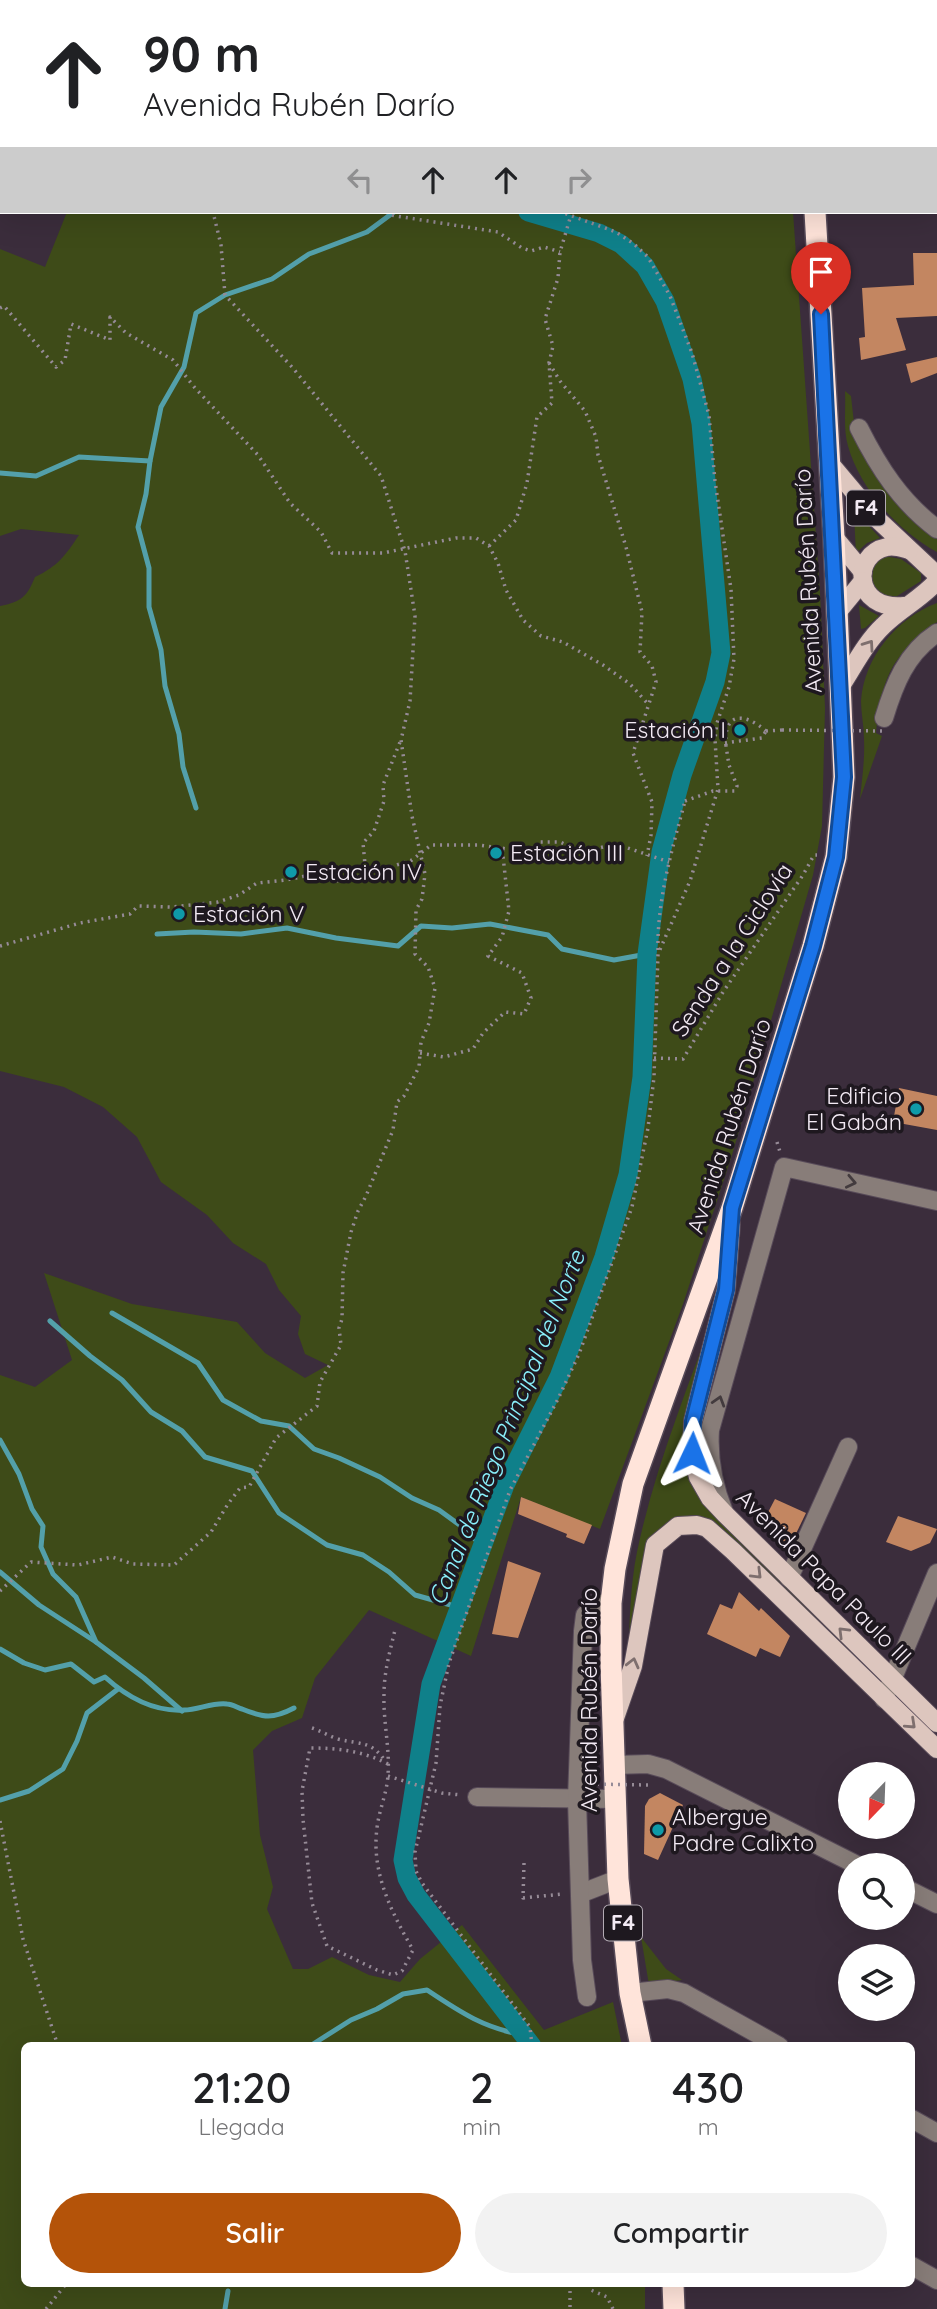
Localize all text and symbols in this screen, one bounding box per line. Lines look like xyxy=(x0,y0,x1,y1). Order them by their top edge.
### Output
text: 90 m xyxy=(143,23,260,84)
icon: ahead xyxy=(28,28,119,119)
text: Avenida Rubén Darío xyxy=(143,84,455,124)
icon: left xyxy=(341,161,379,199)
icon: ahead xyxy=(414,161,452,199)
icon: ahead xyxy=(487,161,525,199)
icon: right xyxy=(560,161,598,199)
pin xyxy=(791,242,851,314)
icon: arrive xyxy=(802,253,840,291)
street label: Avenida Rubén Darío xyxy=(787,468,828,694)
road number: F4 xyxy=(847,490,885,526)
one-way arrow xyxy=(861,640,873,653)
place label: Estación I xyxy=(624,715,726,744)
marker: Estación I xyxy=(732,722,748,738)
place label: Estación III xyxy=(510,838,623,867)
marker: Estación III xyxy=(488,845,504,861)
place label: Estación IV xyxy=(305,857,422,886)
street label: Senda a la Ciclovía xyxy=(665,858,798,1042)
marker: Estación IV xyxy=(283,864,299,880)
place label: Estación V xyxy=(193,899,304,928)
marker: Estación V xyxy=(171,906,187,922)
street label: Avenida Rubén Darío xyxy=(680,1015,777,1237)
place label: Edificio El Gabán xyxy=(806,1081,902,1136)
marker: Edificio El Gabán xyxy=(908,1101,924,1117)
one-way arrow xyxy=(845,1173,857,1188)
water label: Canal de Riego Principal del Norte xyxy=(421,1245,592,1609)
one-way arrow xyxy=(711,1395,726,1407)
position arrow xyxy=(655,1416,729,1490)
street label: Avenida Papa Paulo III xyxy=(731,1483,918,1670)
one-way arrow xyxy=(749,1566,762,1579)
street label: Avenida Rubén Darío xyxy=(574,1588,603,1812)
one-way arrow xyxy=(839,1628,852,1641)
one-way arrow xyxy=(625,1657,639,1669)
one-way arrow xyxy=(902,1716,915,1729)
north arrow xyxy=(838,1762,915,1839)
map controls xyxy=(838,1762,915,2021)
place label: Albergue Padre Calixto xyxy=(672,1802,814,1857)
marker: Albergue Padre Calixto xyxy=(650,1822,666,1838)
button: search xyxy=(838,1853,915,1930)
road number: F4 xyxy=(604,1906,642,1940)
button: layers xyxy=(838,1944,915,2021)
text: 21:20 xyxy=(192,2061,291,2114)
text: 2 xyxy=(470,2061,494,2114)
text: 430 xyxy=(672,2061,744,2114)
text: Llegada xyxy=(198,2112,285,2141)
text: min xyxy=(462,2112,501,2141)
text: m xyxy=(698,2112,719,2141)
button: Salir xyxy=(49,2193,461,2273)
button: Compartir xyxy=(475,2193,887,2273)

